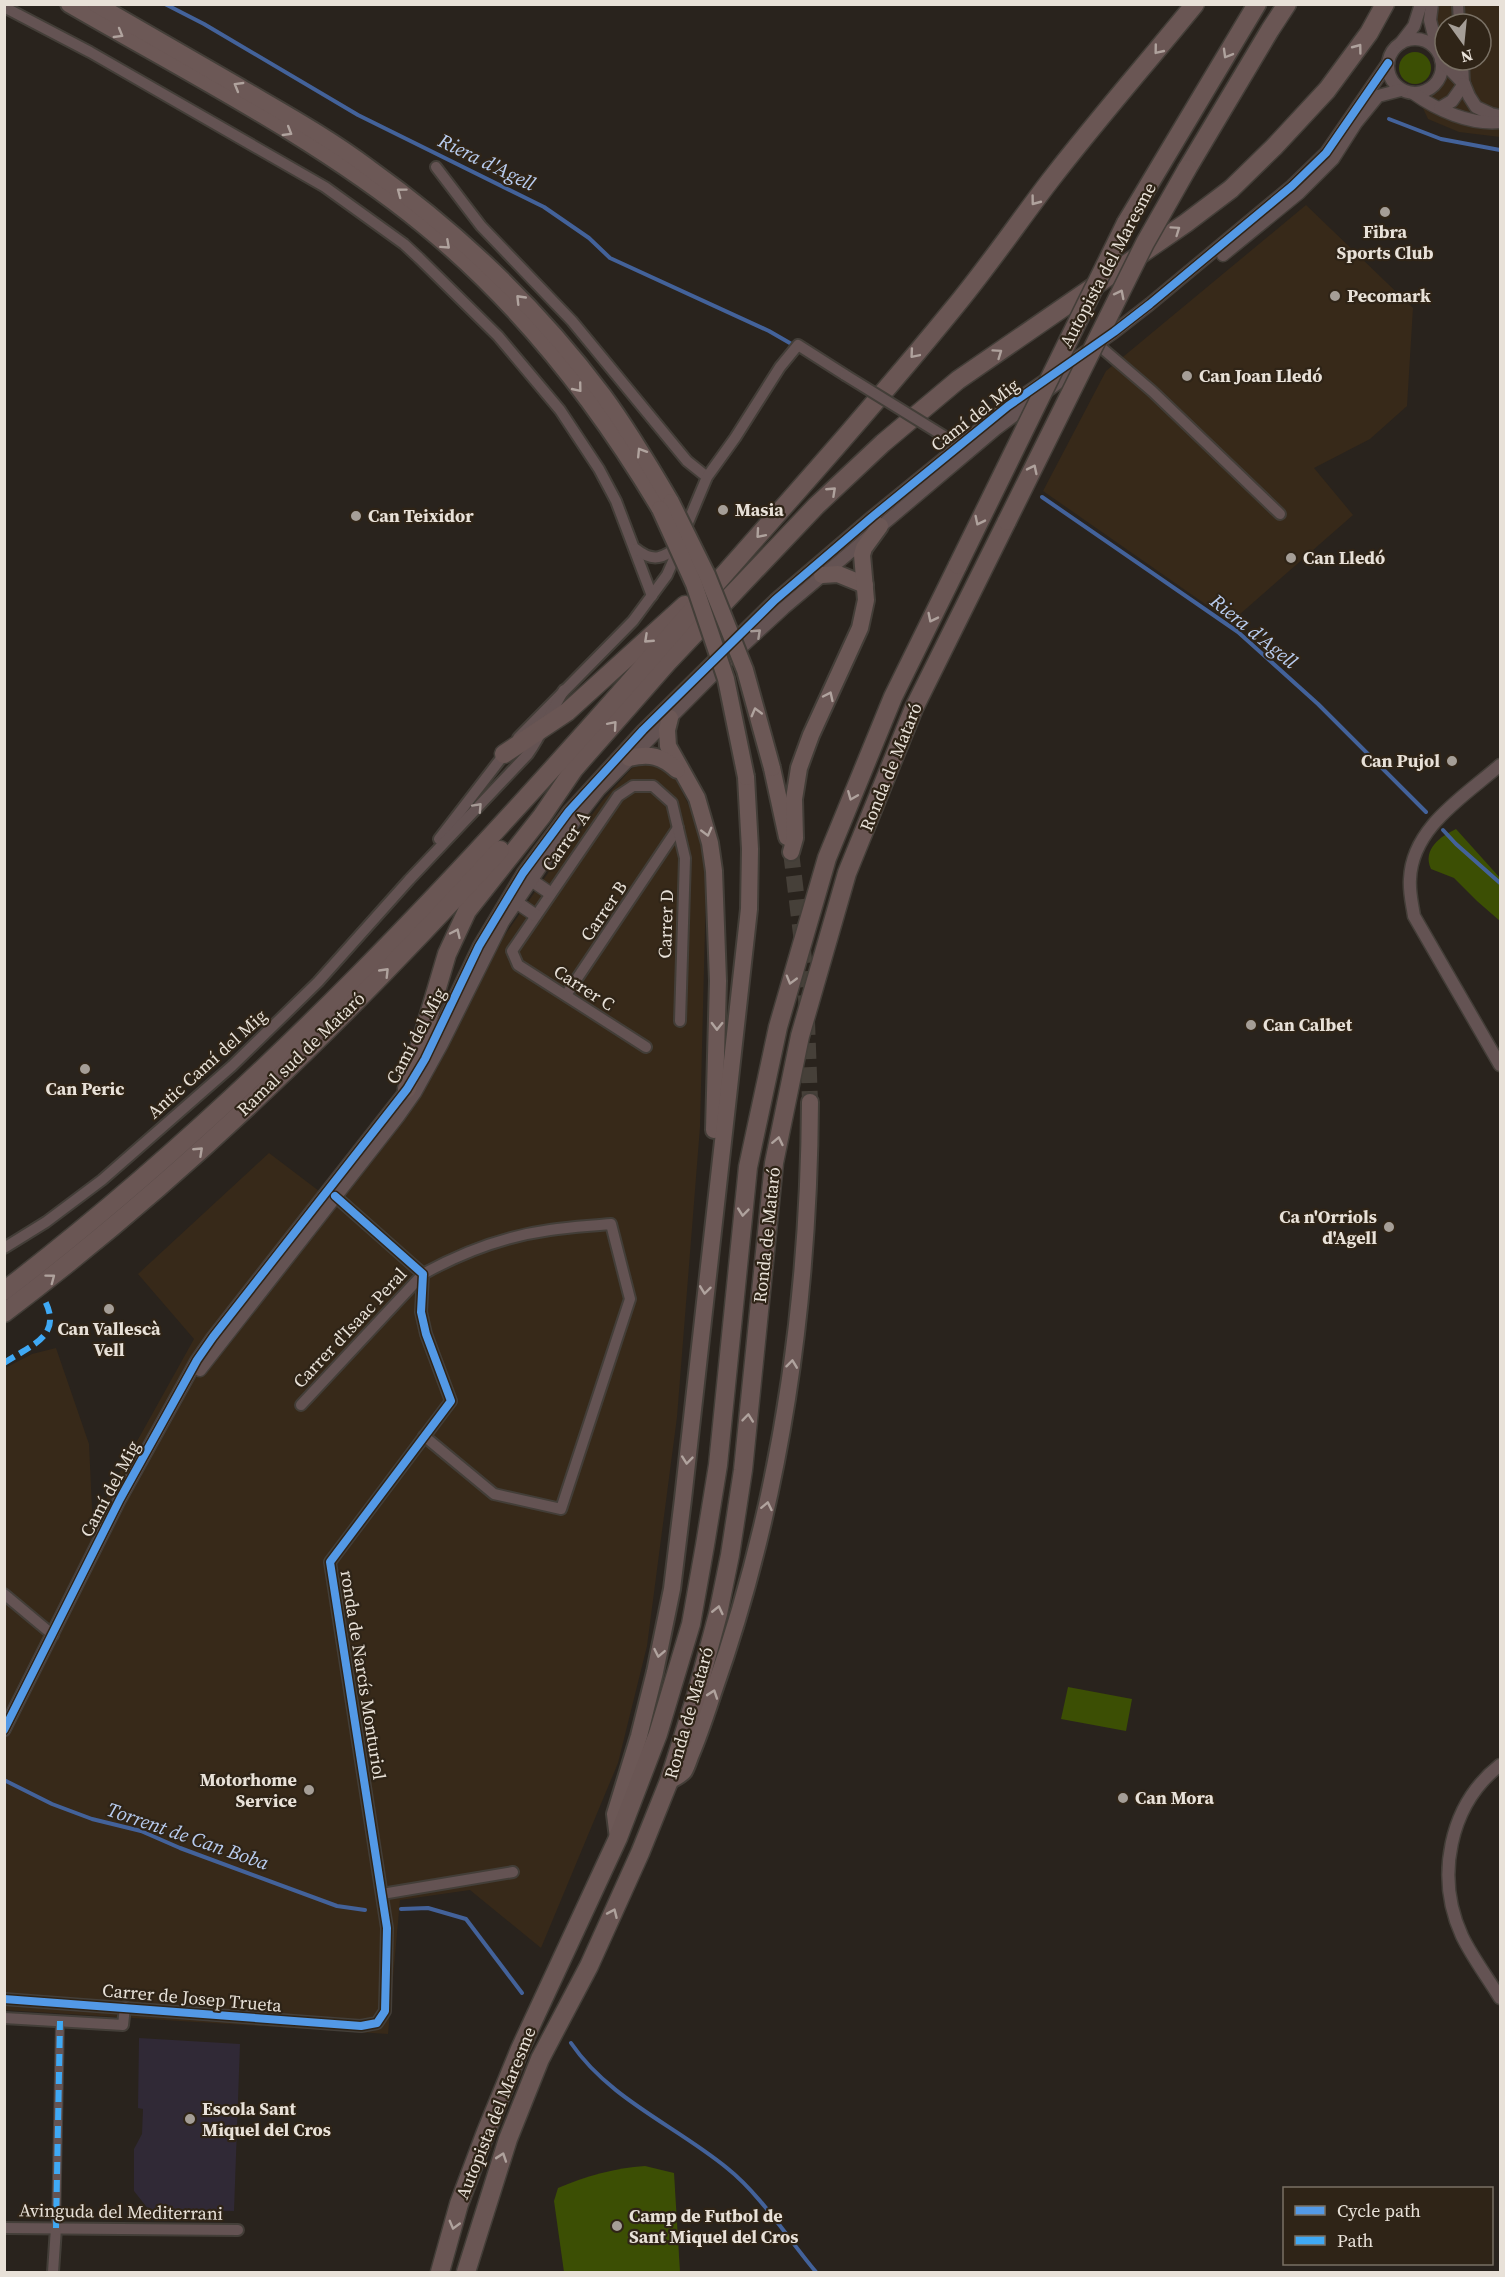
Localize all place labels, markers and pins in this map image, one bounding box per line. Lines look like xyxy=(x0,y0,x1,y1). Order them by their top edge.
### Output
marker: Fibra Sports Club xyxy=(1378,205,1392,219)
place label: Fibra Sports Club xyxy=(1337,219,1433,265)
place label: Pecomark xyxy=(1347,283,1431,308)
marker: Pecomark xyxy=(1328,289,1342,303)
place label: Can Joan Lledó xyxy=(1199,363,1322,388)
marker: Can Joan Lledó xyxy=(1180,369,1194,383)
place label: Masia xyxy=(735,497,784,522)
place label: Can Teixidor xyxy=(368,503,474,528)
marker: Masia xyxy=(716,503,730,517)
marker: Can Teixidor xyxy=(349,509,363,523)
place label: Can Lledó xyxy=(1303,545,1385,570)
marker: Can Lledó xyxy=(1284,551,1298,565)
place label: Can Pujol xyxy=(1361,748,1440,773)
marker: Can Pujol xyxy=(1445,754,1459,768)
place label: Can Calbet xyxy=(1263,1012,1353,1037)
marker: Can Calbet xyxy=(1244,1018,1258,1032)
marker: Can Peric xyxy=(78,1062,92,1076)
place label: Can Peric xyxy=(46,1076,125,1101)
place label: Ca n'Orriols d'Agell xyxy=(1279,1204,1377,1250)
marker: Ca n'Orriols d'Agell xyxy=(1382,1220,1396,1234)
marker: Can Vallescà Vell xyxy=(102,1302,116,1316)
place label: Can Vallescà Vell xyxy=(57,1316,161,1362)
place label: Motorhome Service xyxy=(200,1767,297,1813)
marker: Motorhome Service xyxy=(302,1783,316,1797)
place label: Can Mora xyxy=(1135,1785,1214,1810)
marker: Can Mora xyxy=(1116,1791,1130,1805)
place label: Escola Sant Miquel del Cros xyxy=(202,2096,331,2142)
marker: Escola Sant Miquel del Cros xyxy=(183,2112,197,2126)
place label: Camp de Futbol de Sant Miquel del Cros xyxy=(629,2203,798,2249)
marker: Camp de Futbol de Sant Miquel del Cros xyxy=(610,2219,624,2233)

